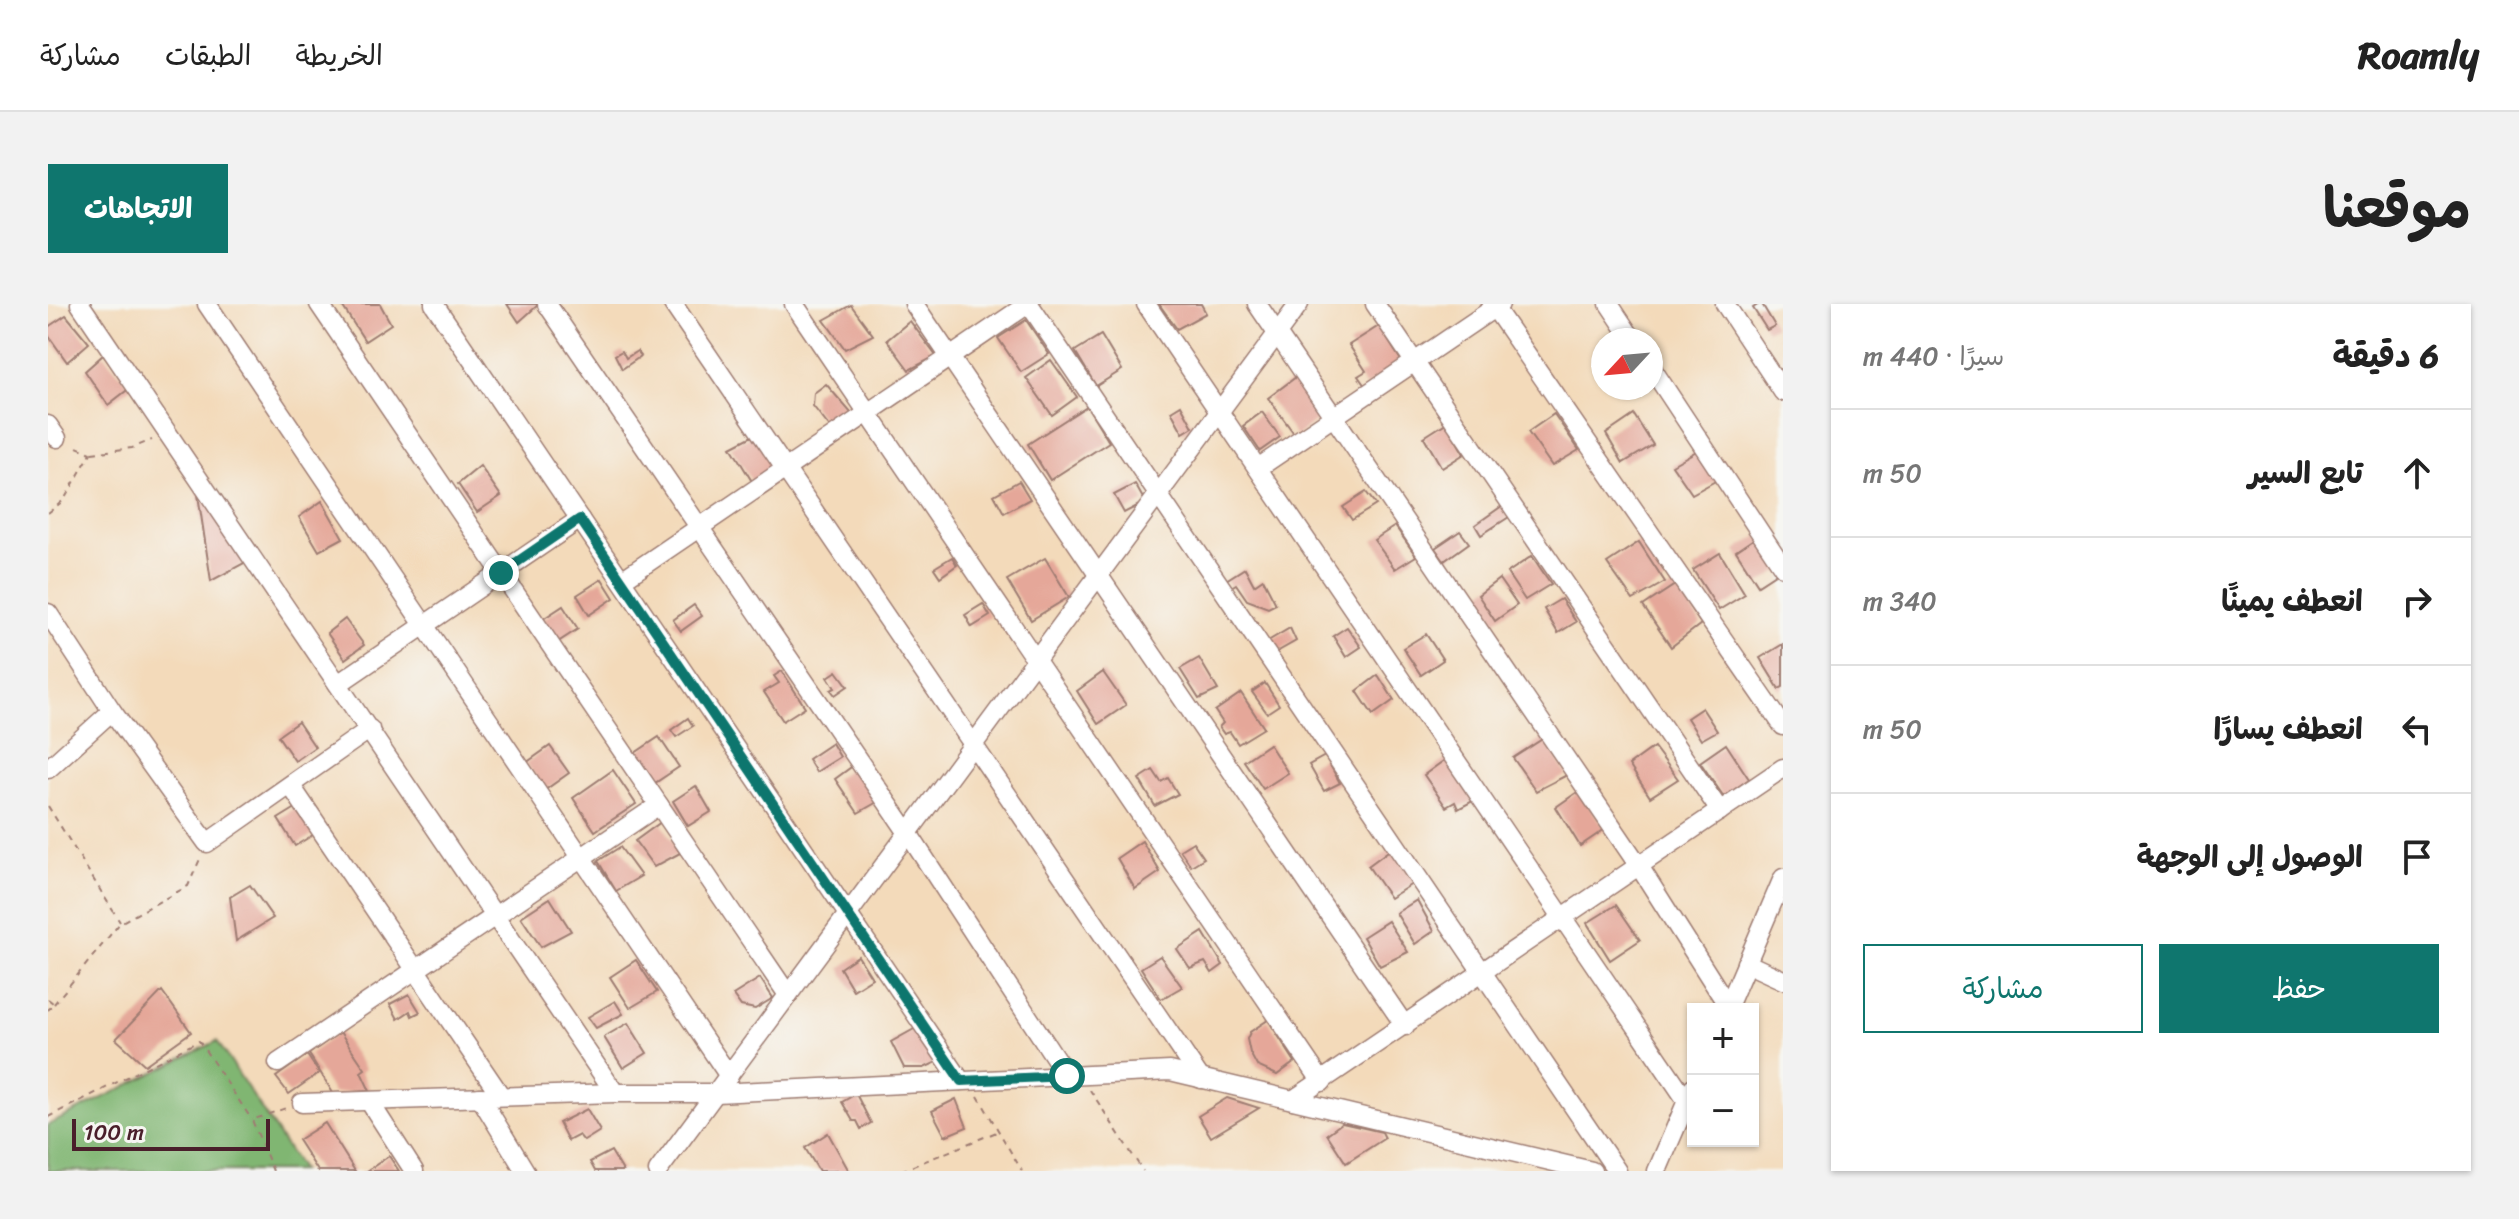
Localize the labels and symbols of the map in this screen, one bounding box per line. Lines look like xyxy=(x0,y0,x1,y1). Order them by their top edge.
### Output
north arrow xyxy=(1591,328,1663,400)
route end xyxy=(483,555,519,591)
route start xyxy=(1049,1058,1085,1094)
scale bar xyxy=(72,1115,270,1151)

